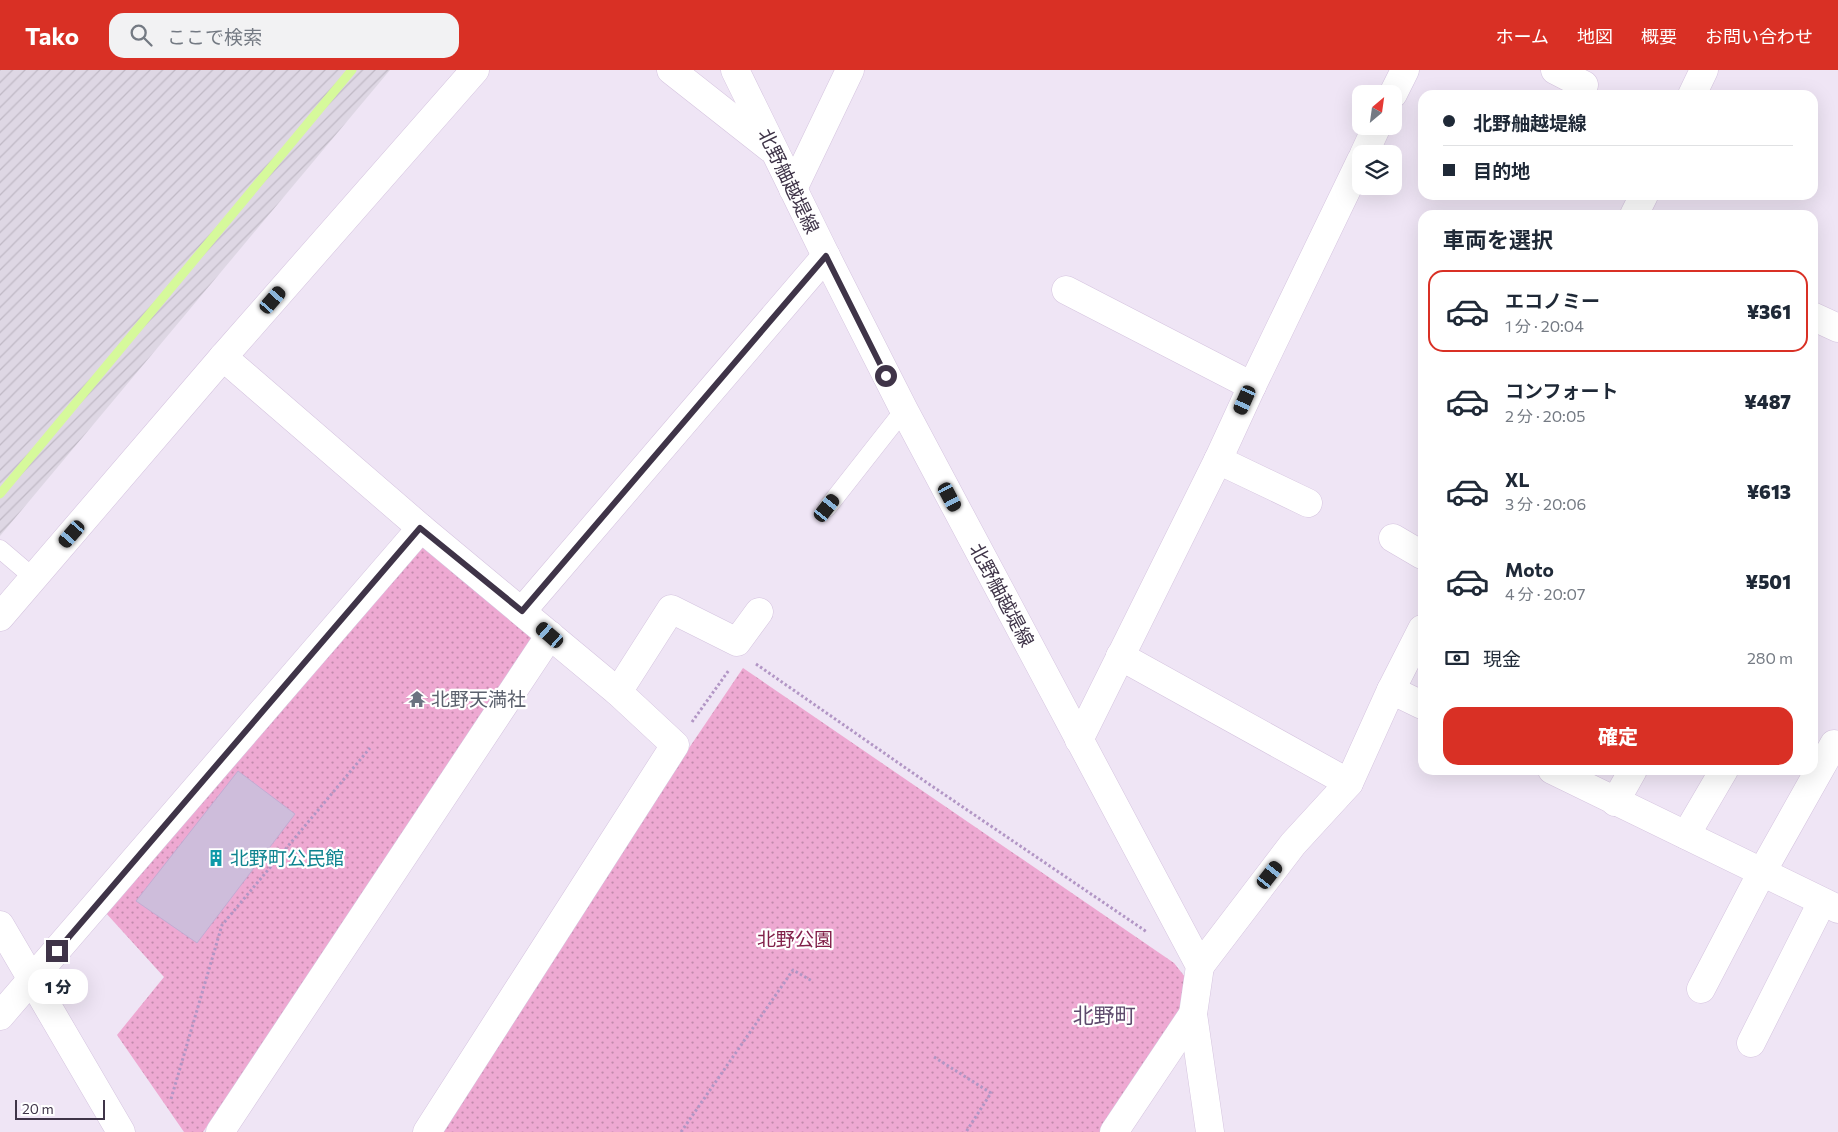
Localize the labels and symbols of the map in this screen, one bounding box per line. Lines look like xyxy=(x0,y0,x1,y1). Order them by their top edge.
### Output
north arrow xyxy=(1352,85,1402,135)
street label: 北野舳越堤線 xyxy=(754,125,825,237)
car xyxy=(257,284,288,316)
route start xyxy=(875,365,897,387)
car xyxy=(1232,383,1257,417)
car xyxy=(936,480,963,514)
car xyxy=(811,492,842,524)
car xyxy=(56,518,87,550)
street label: 北野舳越堤線 xyxy=(966,539,1039,650)
car xyxy=(533,619,566,651)
place label: 北野天満社 xyxy=(431,687,526,710)
temple icon: 北野天満社 xyxy=(407,689,427,709)
place label: 北野町公民館 xyxy=(230,846,344,869)
building icon: 北野町公民館 xyxy=(206,848,226,868)
car xyxy=(1254,859,1285,891)
park label: 北野公園 xyxy=(757,927,833,950)
route end xyxy=(46,940,68,962)
callout: 1 分 xyxy=(27,968,87,1004)
district label: 北野町 xyxy=(1073,1002,1136,1027)
scale bar xyxy=(15,1097,105,1120)

